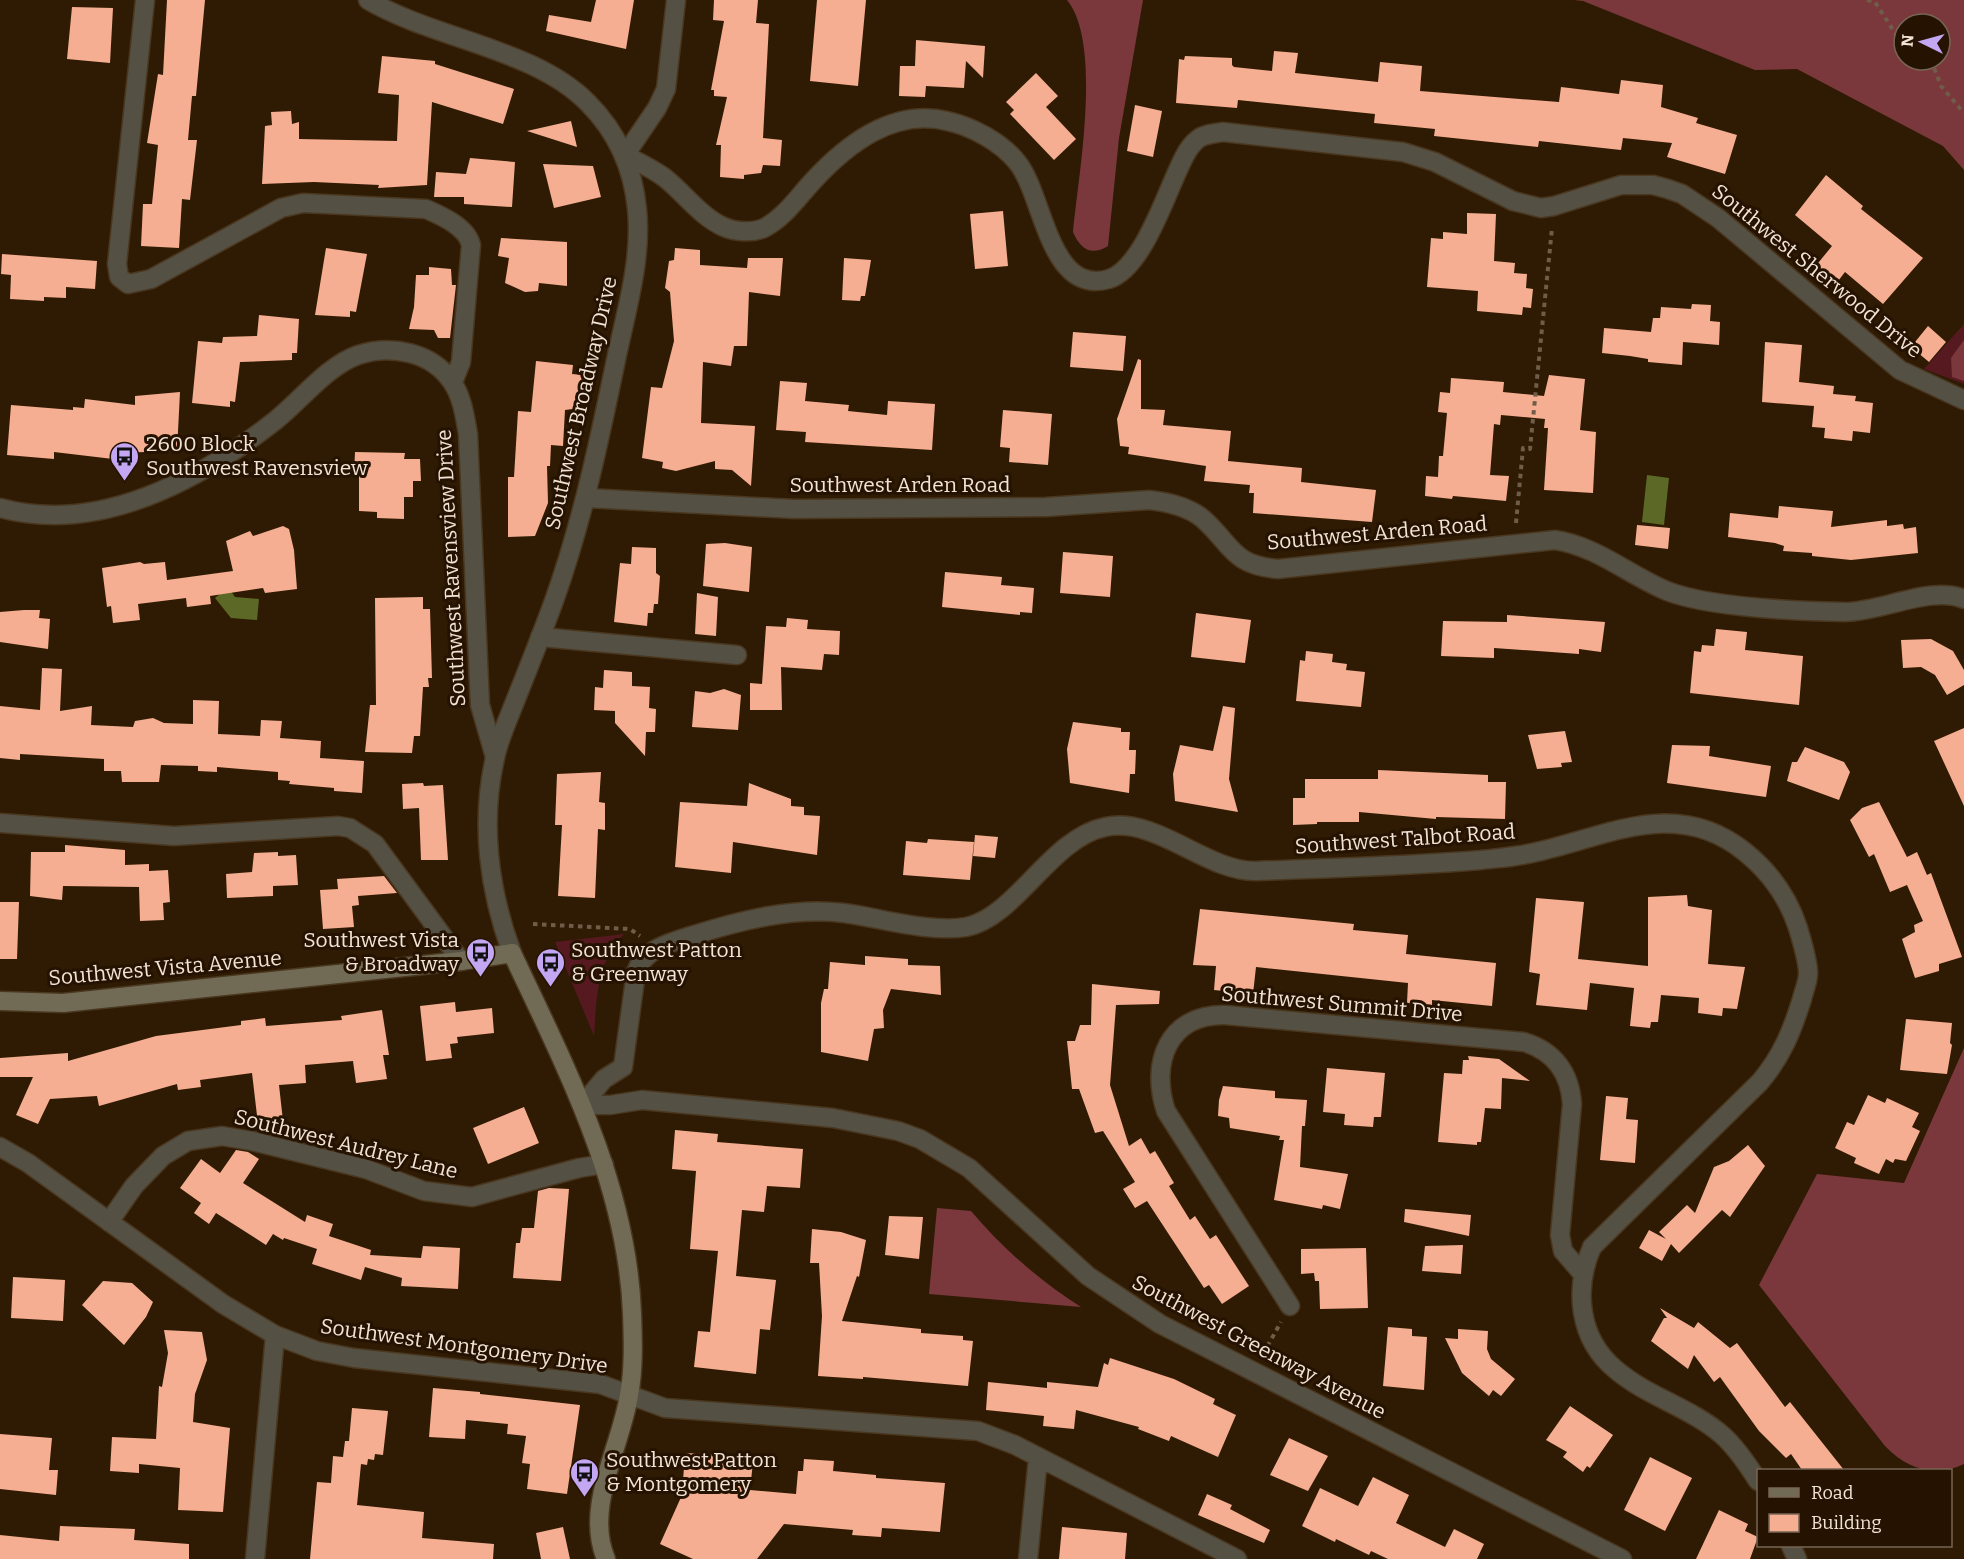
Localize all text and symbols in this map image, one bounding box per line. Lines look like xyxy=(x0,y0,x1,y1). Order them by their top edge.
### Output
north arrow xyxy=(1892,12,1952,72)
text: N xyxy=(1898,34,1918,48)
street label: Southwest Sherwood Drive xyxy=(1707,178,1927,364)
street label: Southwest Broadway Drive xyxy=(539,274,623,532)
street label: Southwest Ravensview Drive xyxy=(431,429,471,707)
place label: 2600 Block Southwest Ravensview xyxy=(146,431,368,481)
bus stop icon: 2600 Block Southwest Ravensview xyxy=(109,440,141,482)
street label: Southwest Arden Road xyxy=(789,472,1011,498)
street label: Southwest Arden Road xyxy=(1266,510,1488,556)
street label: Southwest Talbot Road xyxy=(1294,818,1516,860)
place label: Southwest Vista & Broadway xyxy=(303,927,460,977)
bus stop icon: Southwest Vista & Broadway xyxy=(464,936,496,978)
place label: Southwest Patton & Greenway xyxy=(571,937,742,987)
street label: Southwest Vista Avenue xyxy=(47,945,283,991)
bus stop icon: Southwest Patton & Greenway xyxy=(534,946,566,988)
street label: Southwest Summit Drive xyxy=(1220,980,1464,1028)
street label: Southwest Audrey Lane xyxy=(231,1104,461,1184)
street label: Southwest Greenway Avenue xyxy=(1128,1269,1390,1425)
street label: Southwest Montgomery Drive xyxy=(319,1313,609,1379)
place label: Southwest Patton & Montgomery xyxy=(606,1447,777,1497)
bus stop icon: Southwest Patton & Montgomery xyxy=(569,1456,601,1498)
legend xyxy=(1757,1469,1952,1547)
text: Road xyxy=(1811,1482,1854,1504)
text: Building xyxy=(1811,1512,1882,1534)

